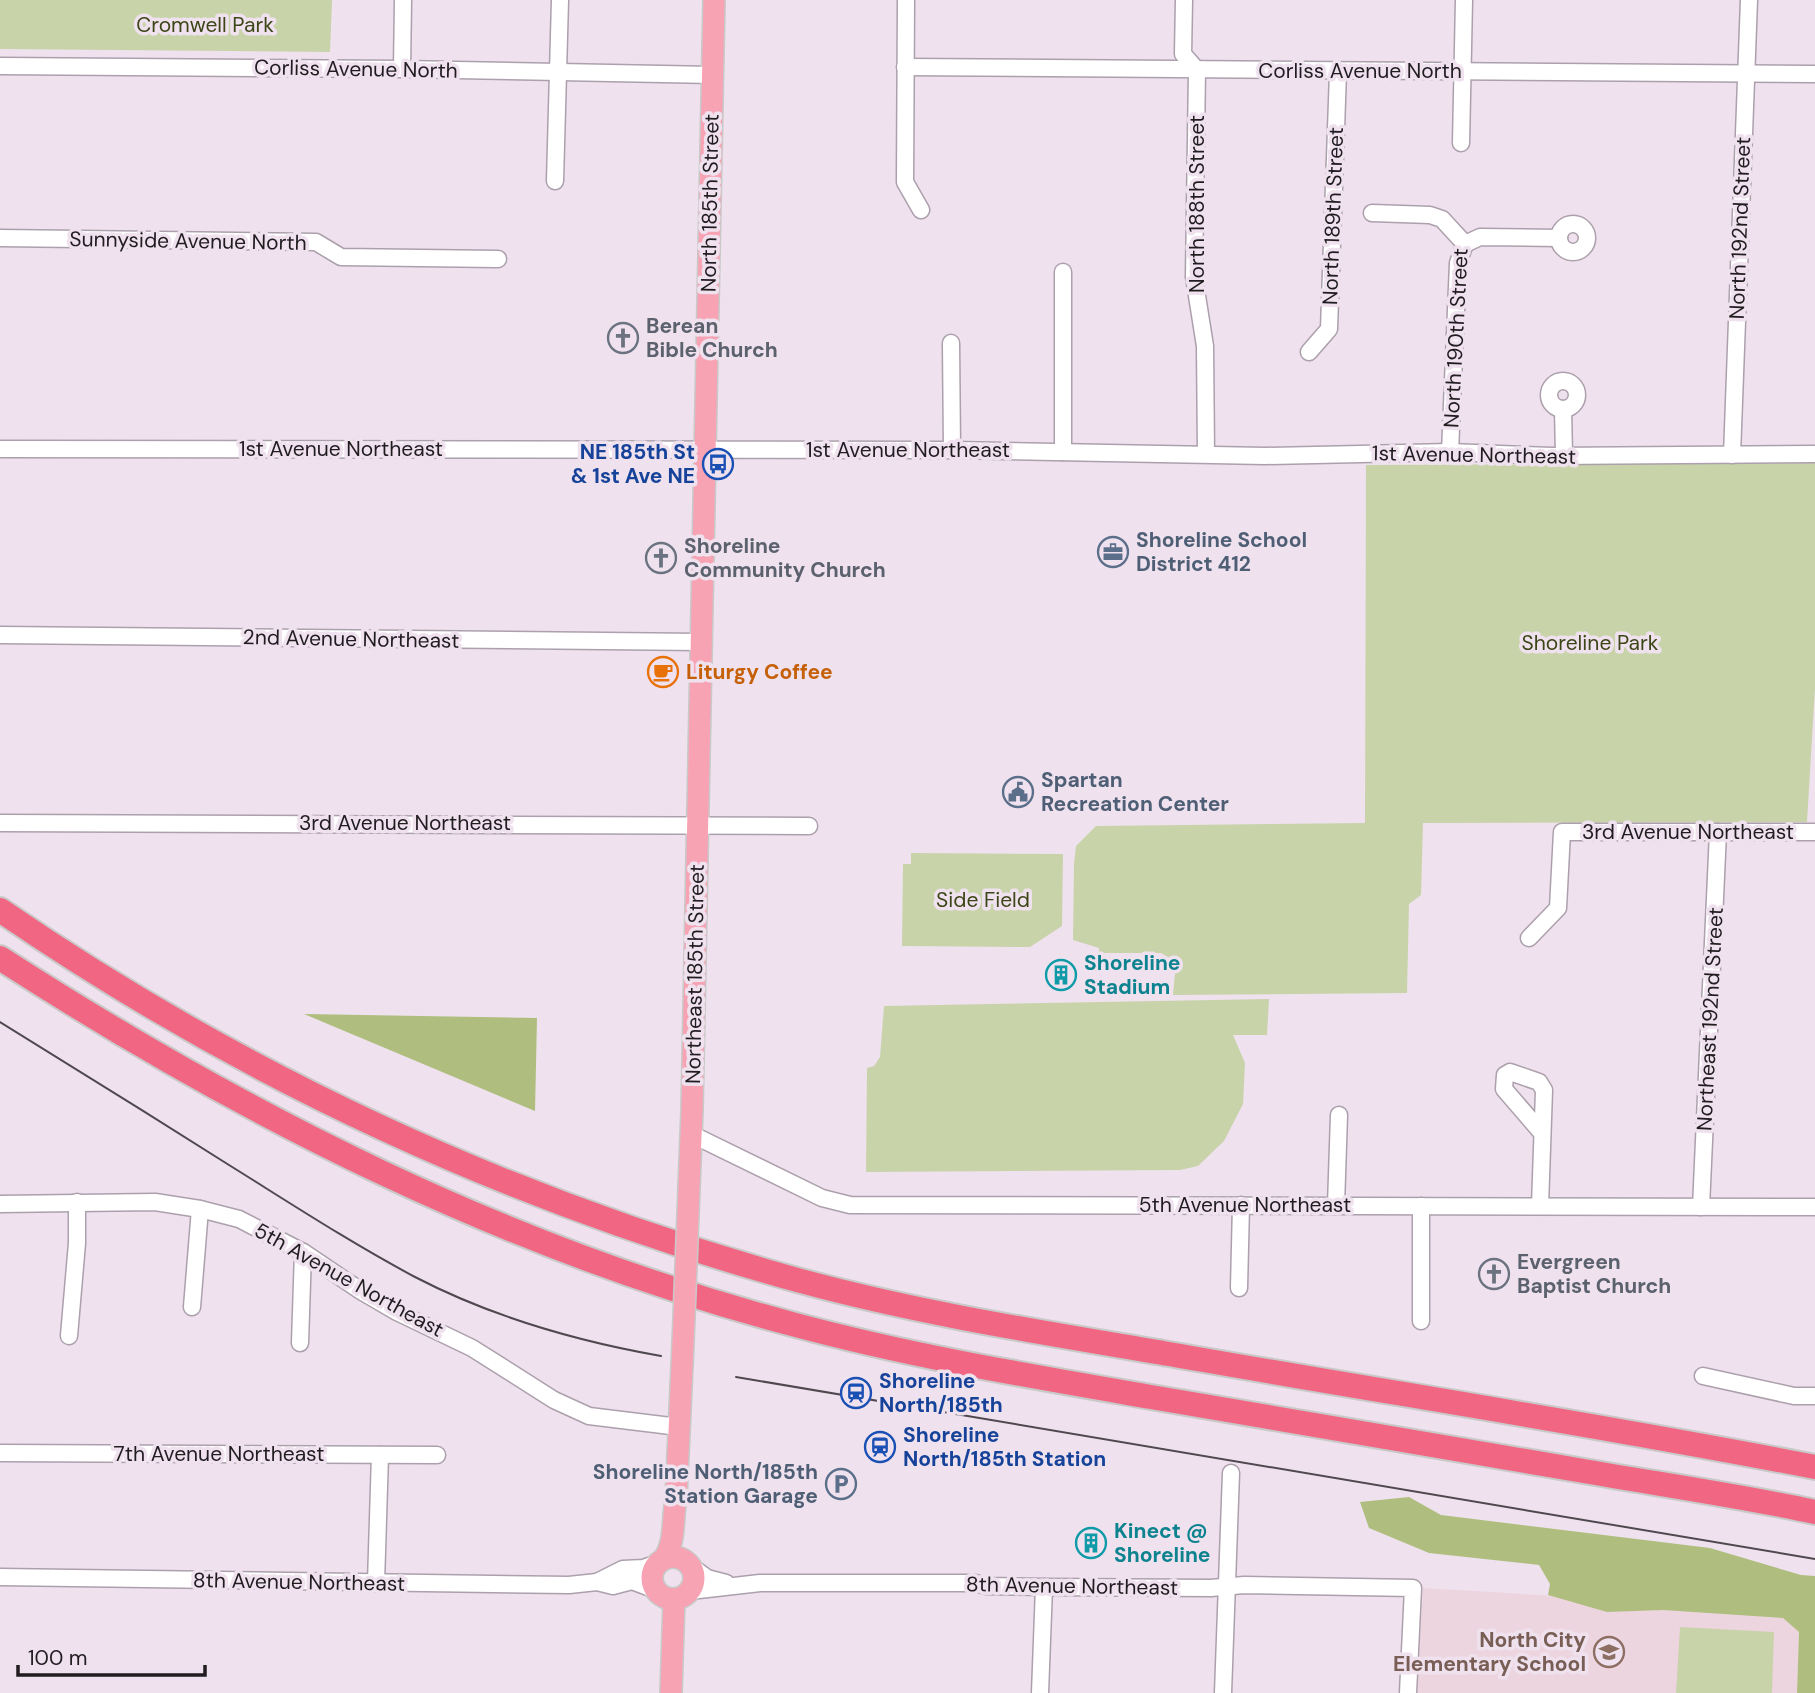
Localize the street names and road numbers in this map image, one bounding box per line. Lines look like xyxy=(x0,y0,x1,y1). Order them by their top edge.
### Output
street label: Corliss Avenue North xyxy=(254,53,458,85)
street label: Corliss Avenue North xyxy=(1258,57,1462,85)
street label: North 185th Street xyxy=(694,114,726,292)
street label: North 188th Street xyxy=(1183,115,1211,293)
street label: North 189th Street xyxy=(1316,127,1350,305)
street label: North 192nd Street xyxy=(1723,136,1757,320)
street label: Sunnyside Avenue North xyxy=(69,225,307,257)
street label: North 190th Street xyxy=(1437,247,1475,429)
street label: 1st Avenue Northeast xyxy=(239,435,443,463)
street label: 1st Avenue Northeast xyxy=(806,436,1010,464)
street label: 1st Avenue Northeast xyxy=(1372,439,1576,471)
street label: 2nd Avenue Northeast xyxy=(242,623,460,655)
street label: 3rd Avenue Northeast xyxy=(299,809,511,837)
street label: 3rd Avenue Northeast xyxy=(1582,818,1794,846)
street label: Northeast 185th Street xyxy=(679,864,711,1084)
street label: Northeast 192nd Street xyxy=(1690,906,1730,1132)
street label: 5th Avenue Northeast xyxy=(1139,1191,1351,1219)
street label: 5th Avenue Northeast xyxy=(249,1216,449,1344)
street label: 7th Avenue Northeast xyxy=(114,1440,324,1468)
street label: 8th Avenue Northeast xyxy=(193,1566,405,1598)
street label: 8th Avenue Northeast xyxy=(966,1570,1178,1602)

